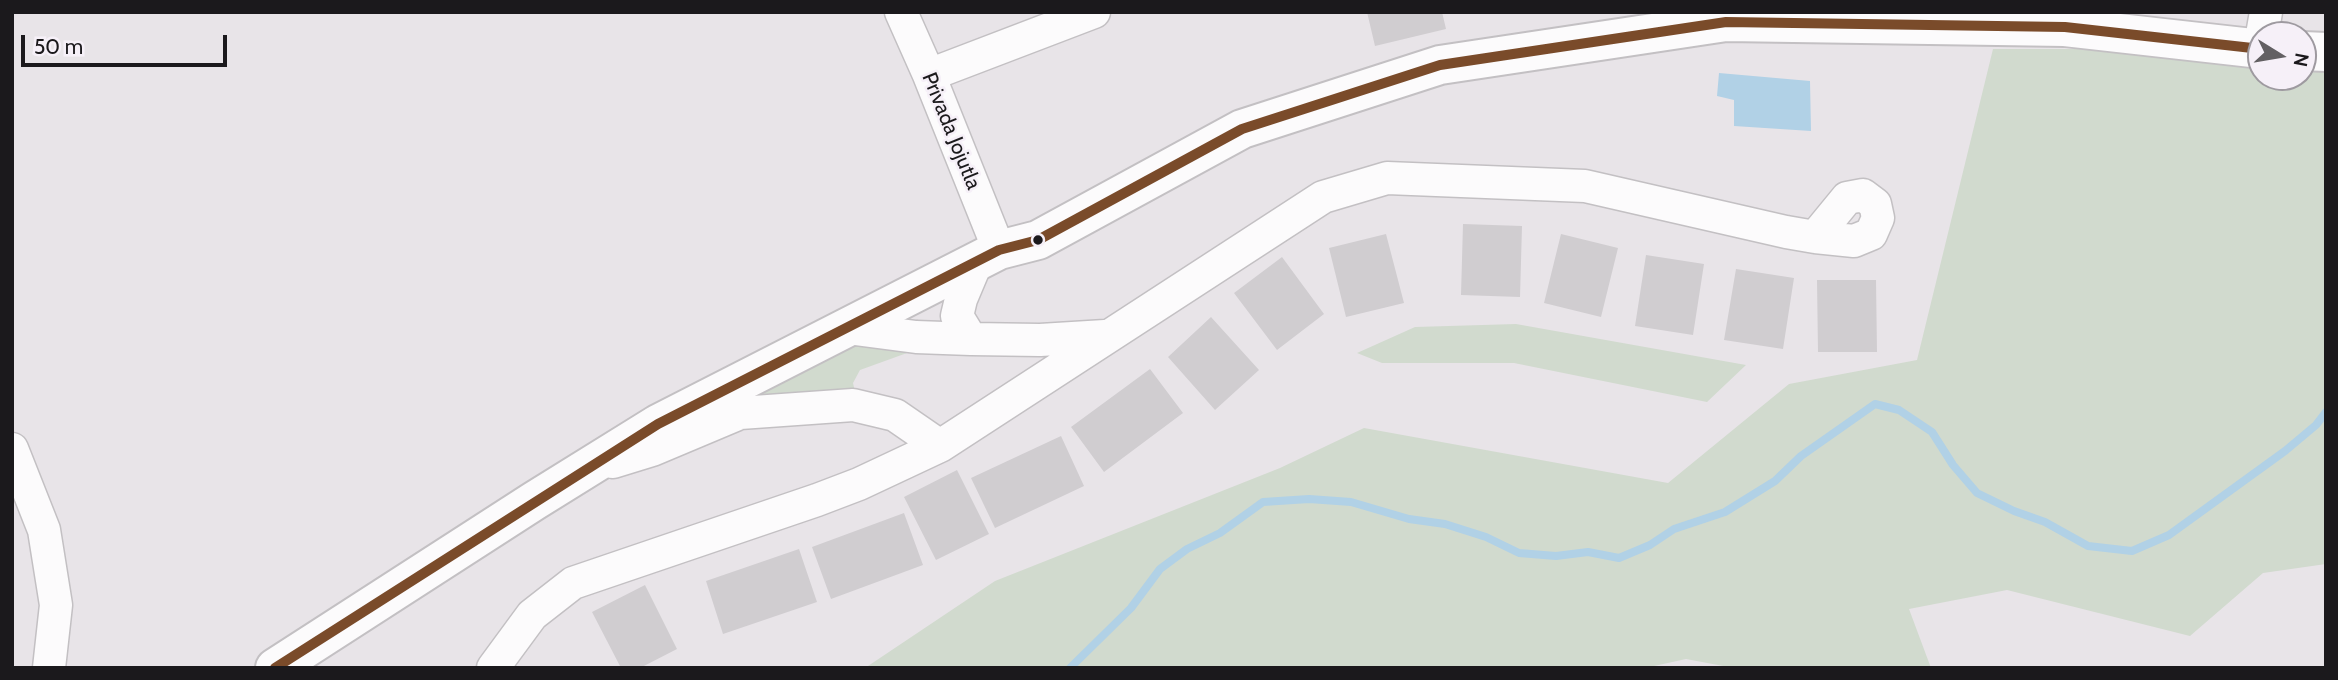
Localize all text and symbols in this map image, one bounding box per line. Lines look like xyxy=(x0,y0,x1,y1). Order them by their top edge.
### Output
scale bar xyxy=(24,21,231,65)
north arrow xyxy=(2247,21,2317,91)
text: 50 m xyxy=(34,34,83,59)
text: N xyxy=(2289,51,2314,69)
street label: Privada Jojutla xyxy=(916,69,986,193)
unlabelled marker xyxy=(1031,233,1045,247)

